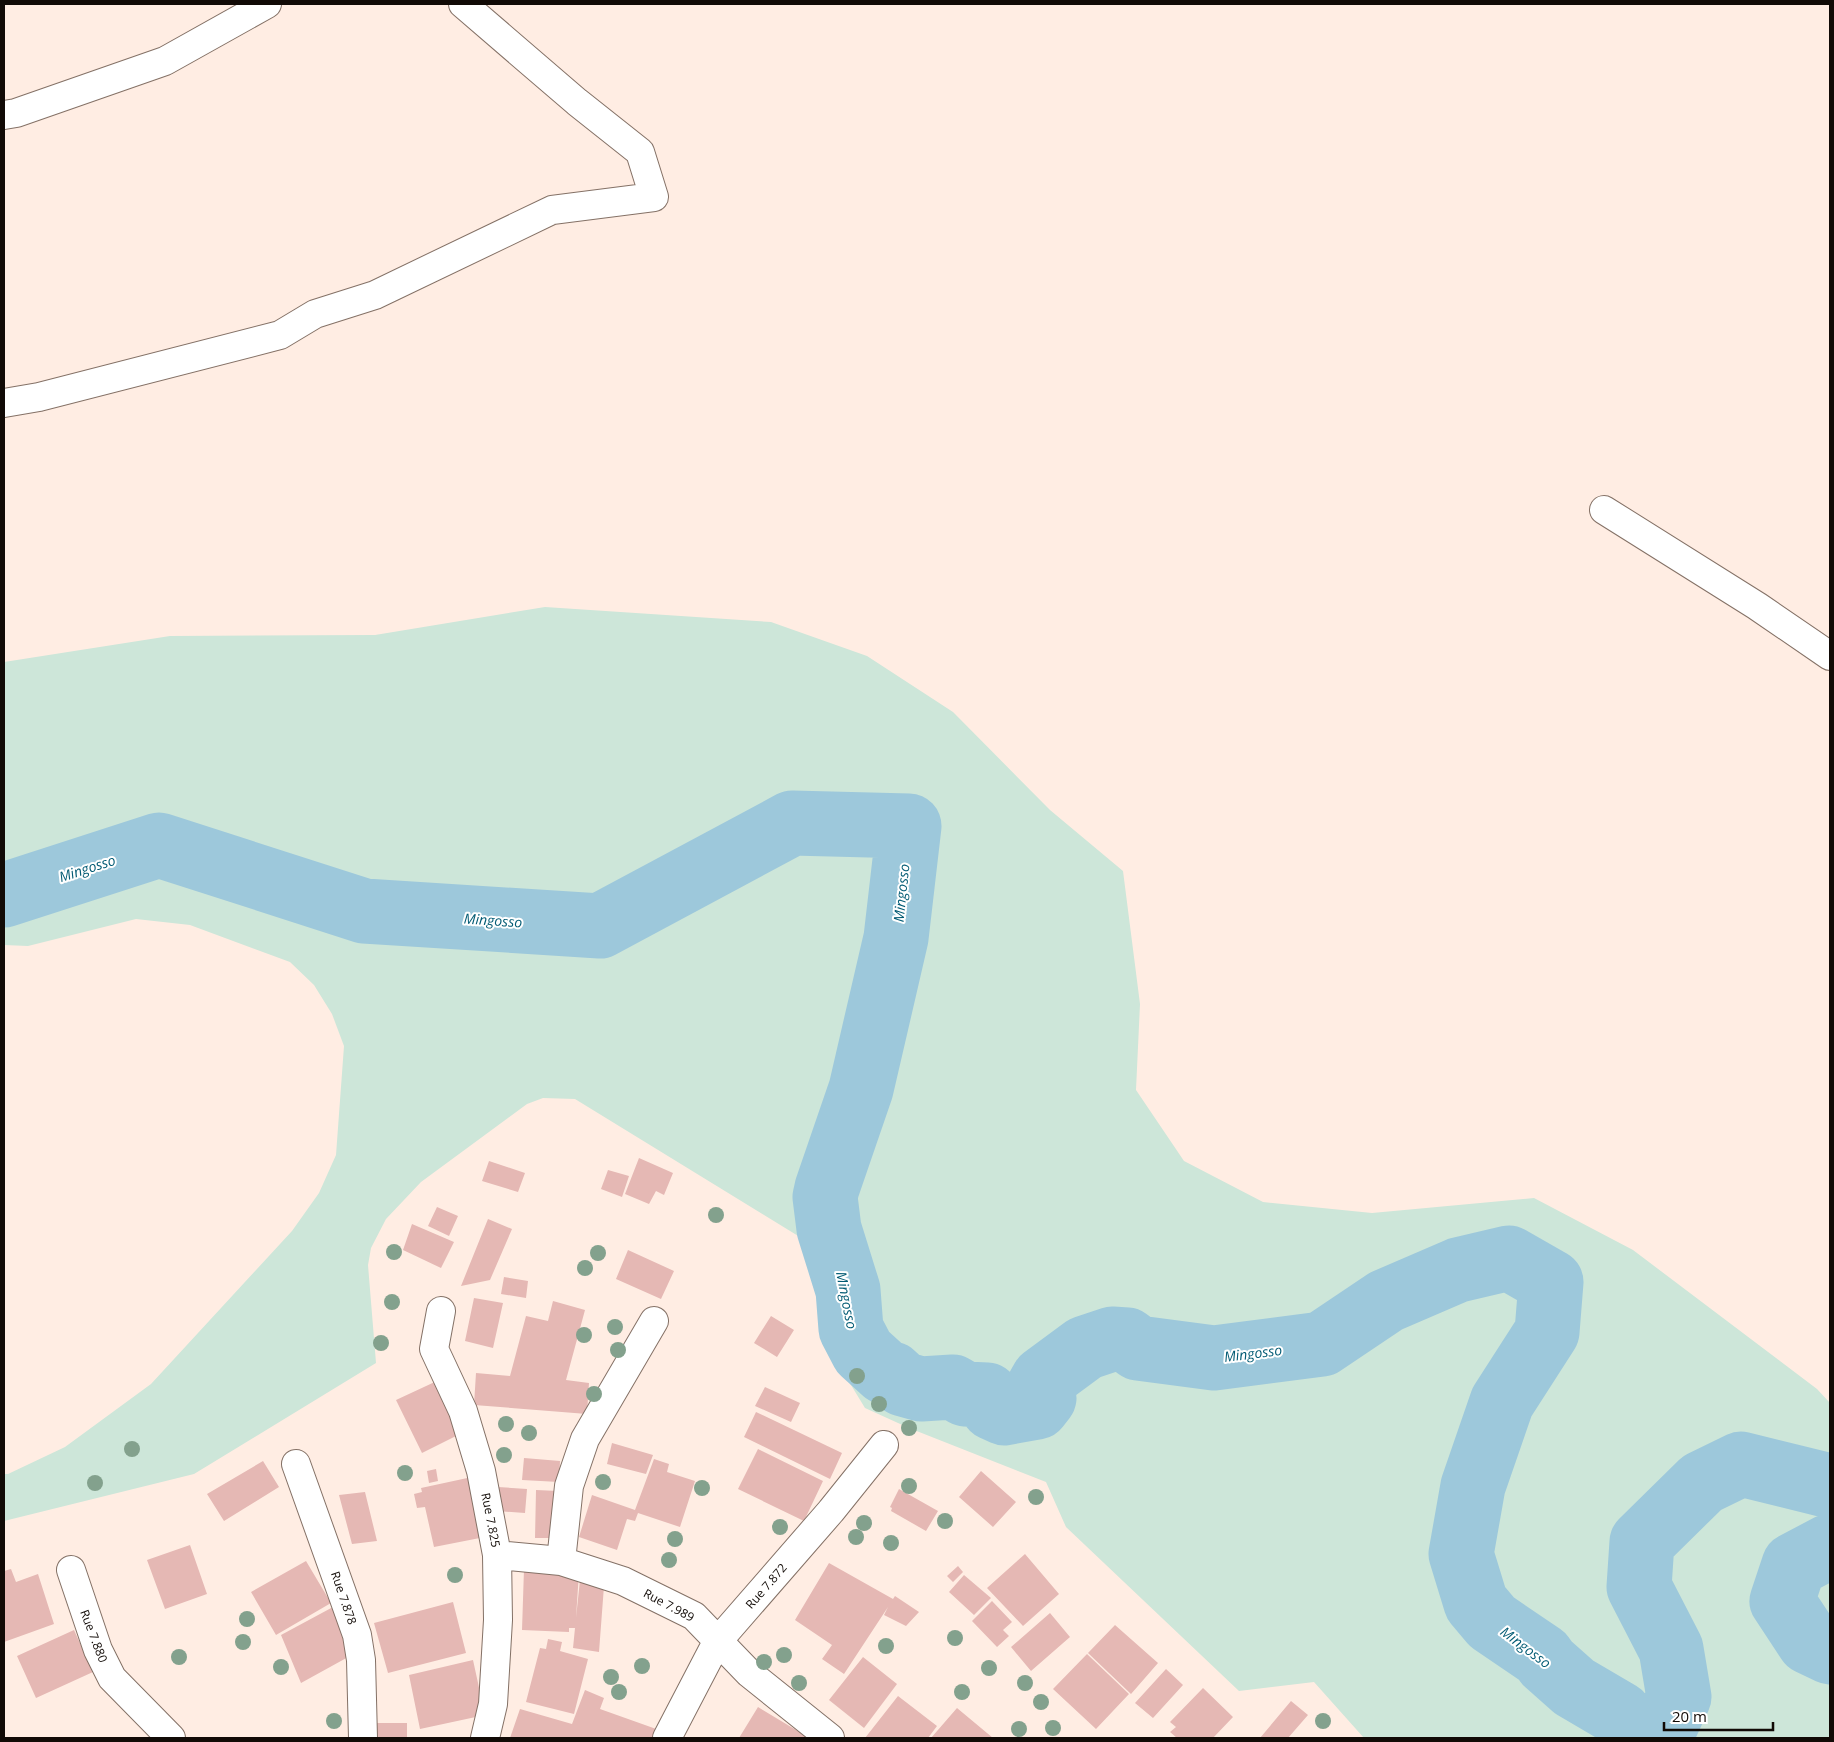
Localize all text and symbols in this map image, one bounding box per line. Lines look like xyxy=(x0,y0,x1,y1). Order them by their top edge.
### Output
water label: Mingosso xyxy=(56,850,118,886)
water label: Mingosso xyxy=(888,863,914,923)
water label: Mingosso xyxy=(463,908,523,932)
water label: Mingosso xyxy=(832,1270,862,1331)
water label: Mingosso xyxy=(1223,1340,1283,1366)
street label: Rue 7.825 xyxy=(477,1491,505,1549)
street label: Rue 7.872 xyxy=(741,1559,791,1612)
street label: Rue 7.878 xyxy=(327,1569,361,1627)
street label: Rue 7.989 xyxy=(641,1585,697,1626)
street label: Rue 7.880 xyxy=(76,1607,112,1665)
water label: Mingosso xyxy=(1497,1622,1555,1672)
scale bar xyxy=(1664,1700,1773,1732)
text: 20 m xyxy=(1672,1706,1707,1726)

